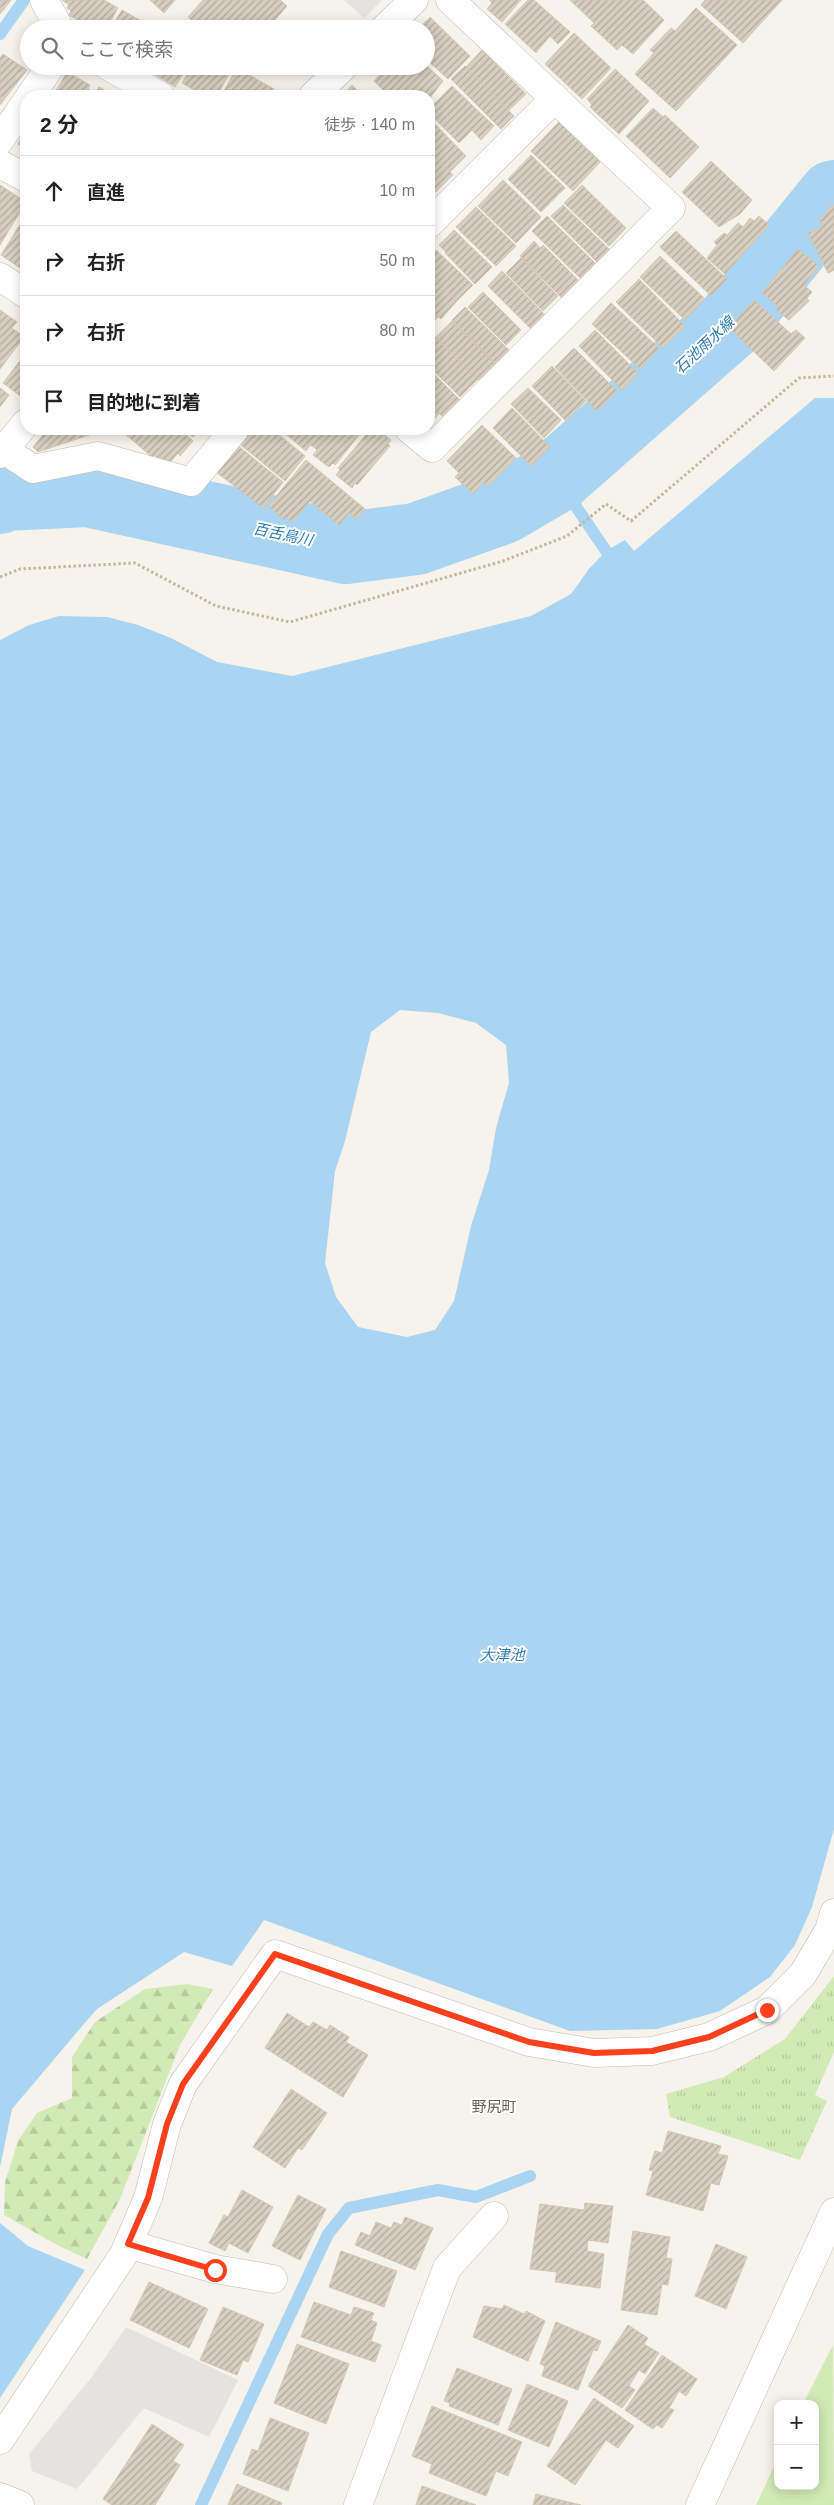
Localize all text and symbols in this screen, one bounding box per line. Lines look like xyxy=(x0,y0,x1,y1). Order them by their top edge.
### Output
search box xyxy=(20,20,435,75)
icon: search xyxy=(38,34,66,62)
text: ここで検索 xyxy=(78,39,173,60)
text: 2 分 xyxy=(40,113,79,136)
text: 徒歩 · 140 m xyxy=(324,116,415,133)
icon: ahead xyxy=(40,177,68,205)
text: 直進 xyxy=(87,182,125,203)
text: 10 m xyxy=(379,182,415,199)
icon: right xyxy=(40,247,68,275)
text: 右折 xyxy=(87,252,125,273)
text: 50 m xyxy=(379,252,415,269)
water label: 石池雨水線 xyxy=(671,312,739,377)
icon: right xyxy=(40,317,68,345)
text: 右折 xyxy=(87,322,125,343)
text: 80 m xyxy=(379,322,415,339)
icon: arrive xyxy=(40,387,68,415)
text: 目的地に到着 xyxy=(87,392,201,413)
water label: 百舌鳥川 xyxy=(252,519,316,549)
water label: 大津池 xyxy=(479,1646,526,1663)
route end xyxy=(756,1999,779,2022)
district label: 野尻町 xyxy=(471,2098,517,2115)
route start xyxy=(204,2259,227,2282)
map controls xyxy=(774,2400,819,2490)
button: + xyxy=(774,2400,819,2445)
button: − xyxy=(774,2445,819,2490)

